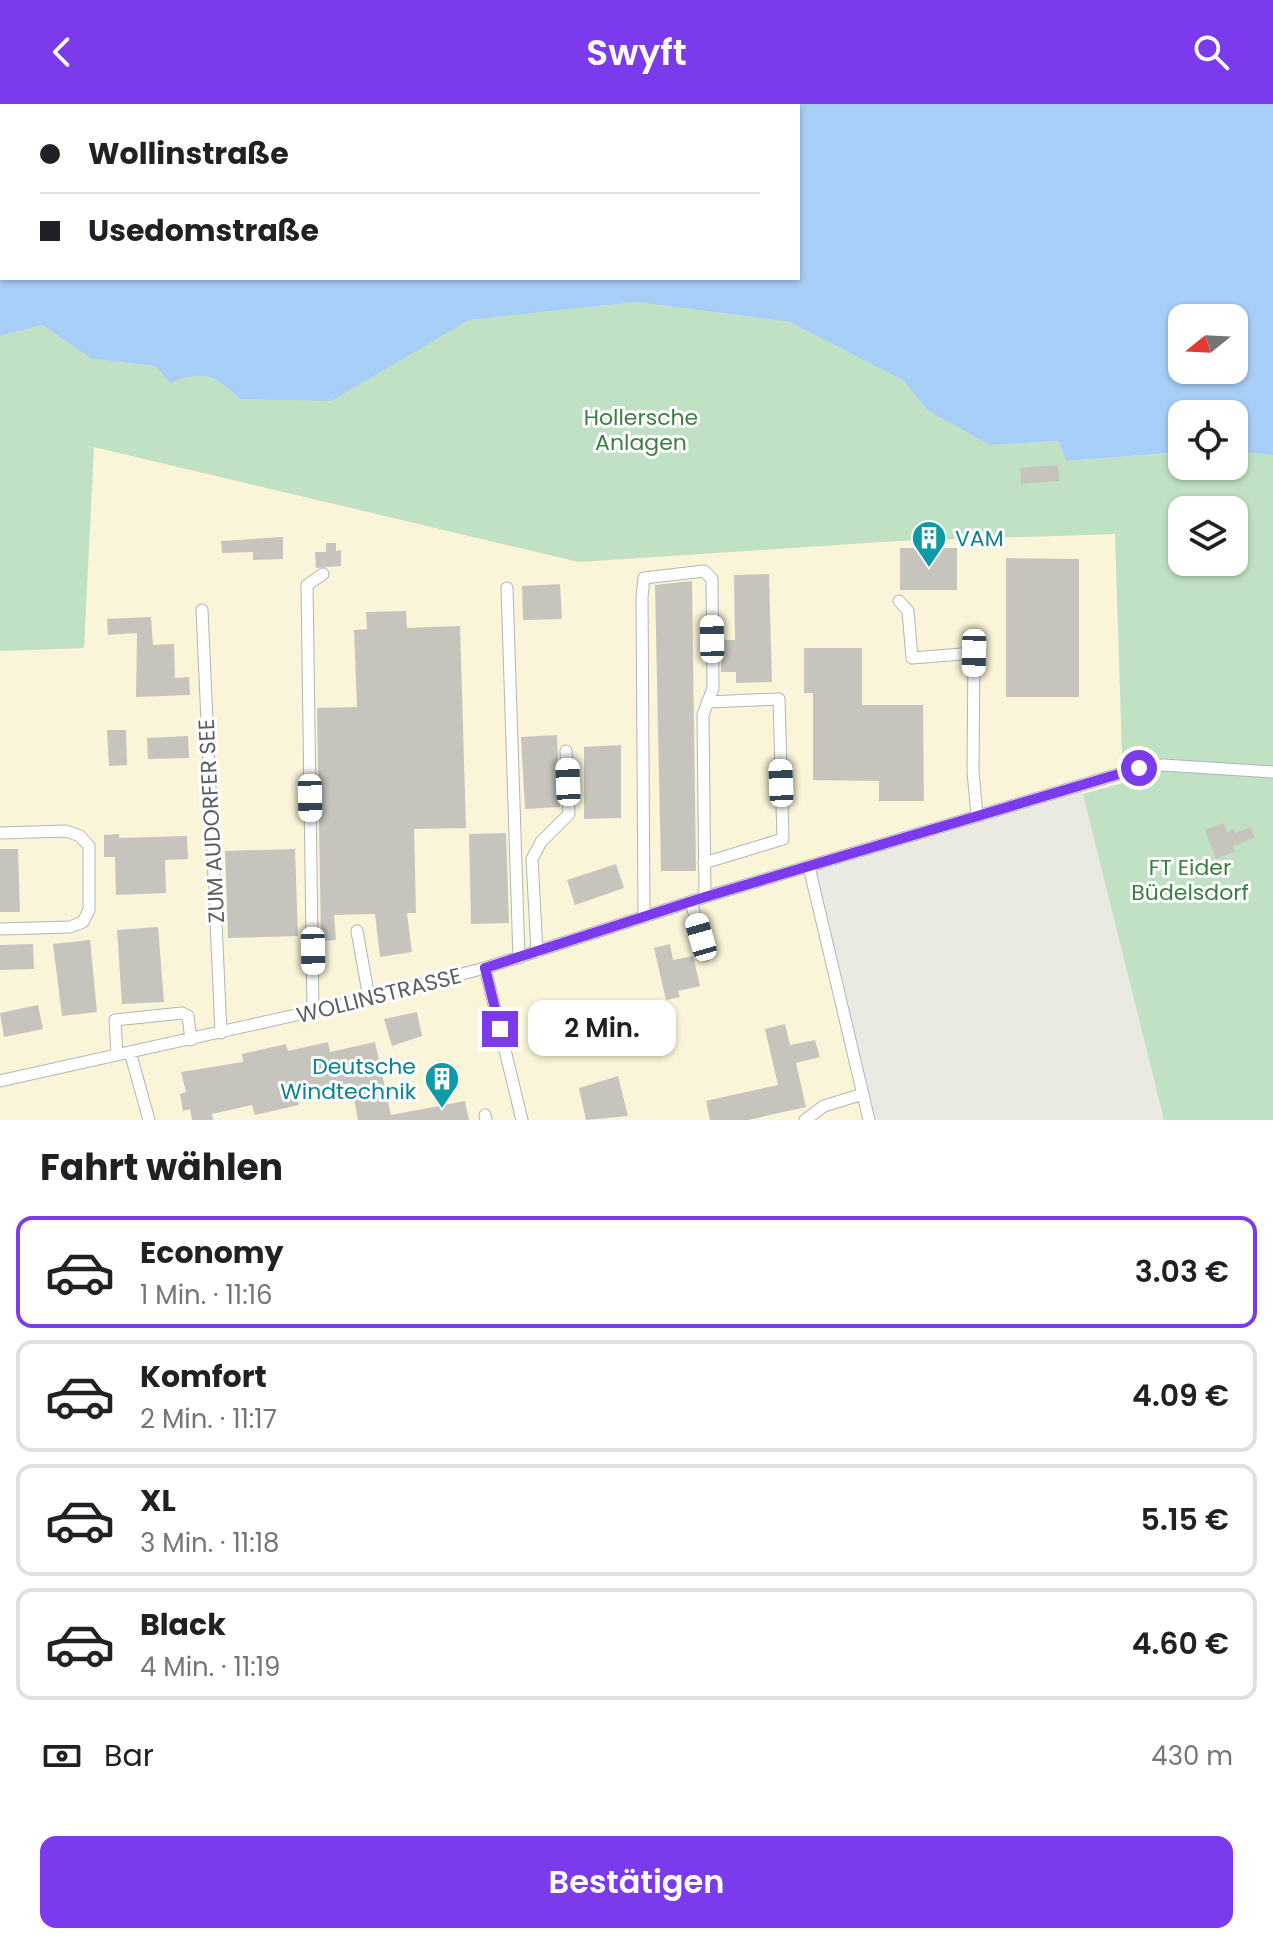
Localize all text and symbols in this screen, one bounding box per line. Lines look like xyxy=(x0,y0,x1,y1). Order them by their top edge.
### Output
text: Swyft xyxy=(586,27,687,78)
icon: back xyxy=(40,30,84,74)
icon: search xyxy=(1189,30,1233,74)
text: Wollinstraße xyxy=(88,132,289,175)
text: Usedomstraße xyxy=(88,209,319,252)
north arrow xyxy=(1168,304,1248,384)
map controls xyxy=(1168,304,1248,576)
button: locate xyxy=(1168,400,1248,480)
park label: Hollersche Anlagen xyxy=(584,402,698,458)
button: layers xyxy=(1168,496,1248,576)
building icon: VAM xyxy=(910,519,948,569)
place label: VAM xyxy=(955,523,1004,554)
car xyxy=(700,615,724,663)
car xyxy=(962,629,986,677)
street label: ZUM AUDORFER SEE xyxy=(191,718,232,924)
route start xyxy=(1121,750,1157,786)
car xyxy=(555,758,581,806)
car xyxy=(768,759,794,807)
car xyxy=(298,774,322,822)
park label: FT Eider Büdelsdorf xyxy=(1131,852,1249,908)
car xyxy=(683,911,719,963)
car xyxy=(301,927,325,975)
street label: WOLLINSTRASSE xyxy=(293,960,465,1031)
callout: 2 Min. xyxy=(528,1001,676,1057)
text: 2 Min. xyxy=(564,1010,640,1046)
route end xyxy=(482,1011,518,1047)
place label: Deutsche Windtechnik xyxy=(280,1051,417,1107)
building icon: Deutsche Windtechnik xyxy=(423,1060,461,1110)
text: Fahrt wählen xyxy=(40,1142,283,1193)
text: Economy xyxy=(140,1231,284,1274)
icon: car xyxy=(44,1236,116,1308)
text: 3.03 € xyxy=(1135,1250,1229,1293)
text: 1 Min. · 11:16 xyxy=(140,1277,273,1313)
text: Komfort xyxy=(140,1355,267,1398)
icon: car xyxy=(44,1360,116,1432)
text: 4.09 € xyxy=(1132,1374,1229,1417)
text: 2 Min. · 11:17 xyxy=(140,1401,277,1437)
text: XL xyxy=(140,1479,176,1522)
icon: car xyxy=(44,1484,116,1556)
text: 5.15 € xyxy=(1141,1498,1229,1541)
text: 3 Min. · 11:18 xyxy=(140,1525,279,1561)
text: Black xyxy=(140,1603,226,1646)
icon: car xyxy=(44,1608,116,1680)
text: 4.60 € xyxy=(1132,1622,1229,1665)
text: 4 Min. · 11:19 xyxy=(140,1649,280,1685)
icon: cash xyxy=(40,1734,84,1778)
text: Bar xyxy=(104,1734,154,1777)
text: 430 m xyxy=(1151,1738,1233,1774)
button: Bestätigen xyxy=(40,1836,1233,1928)

